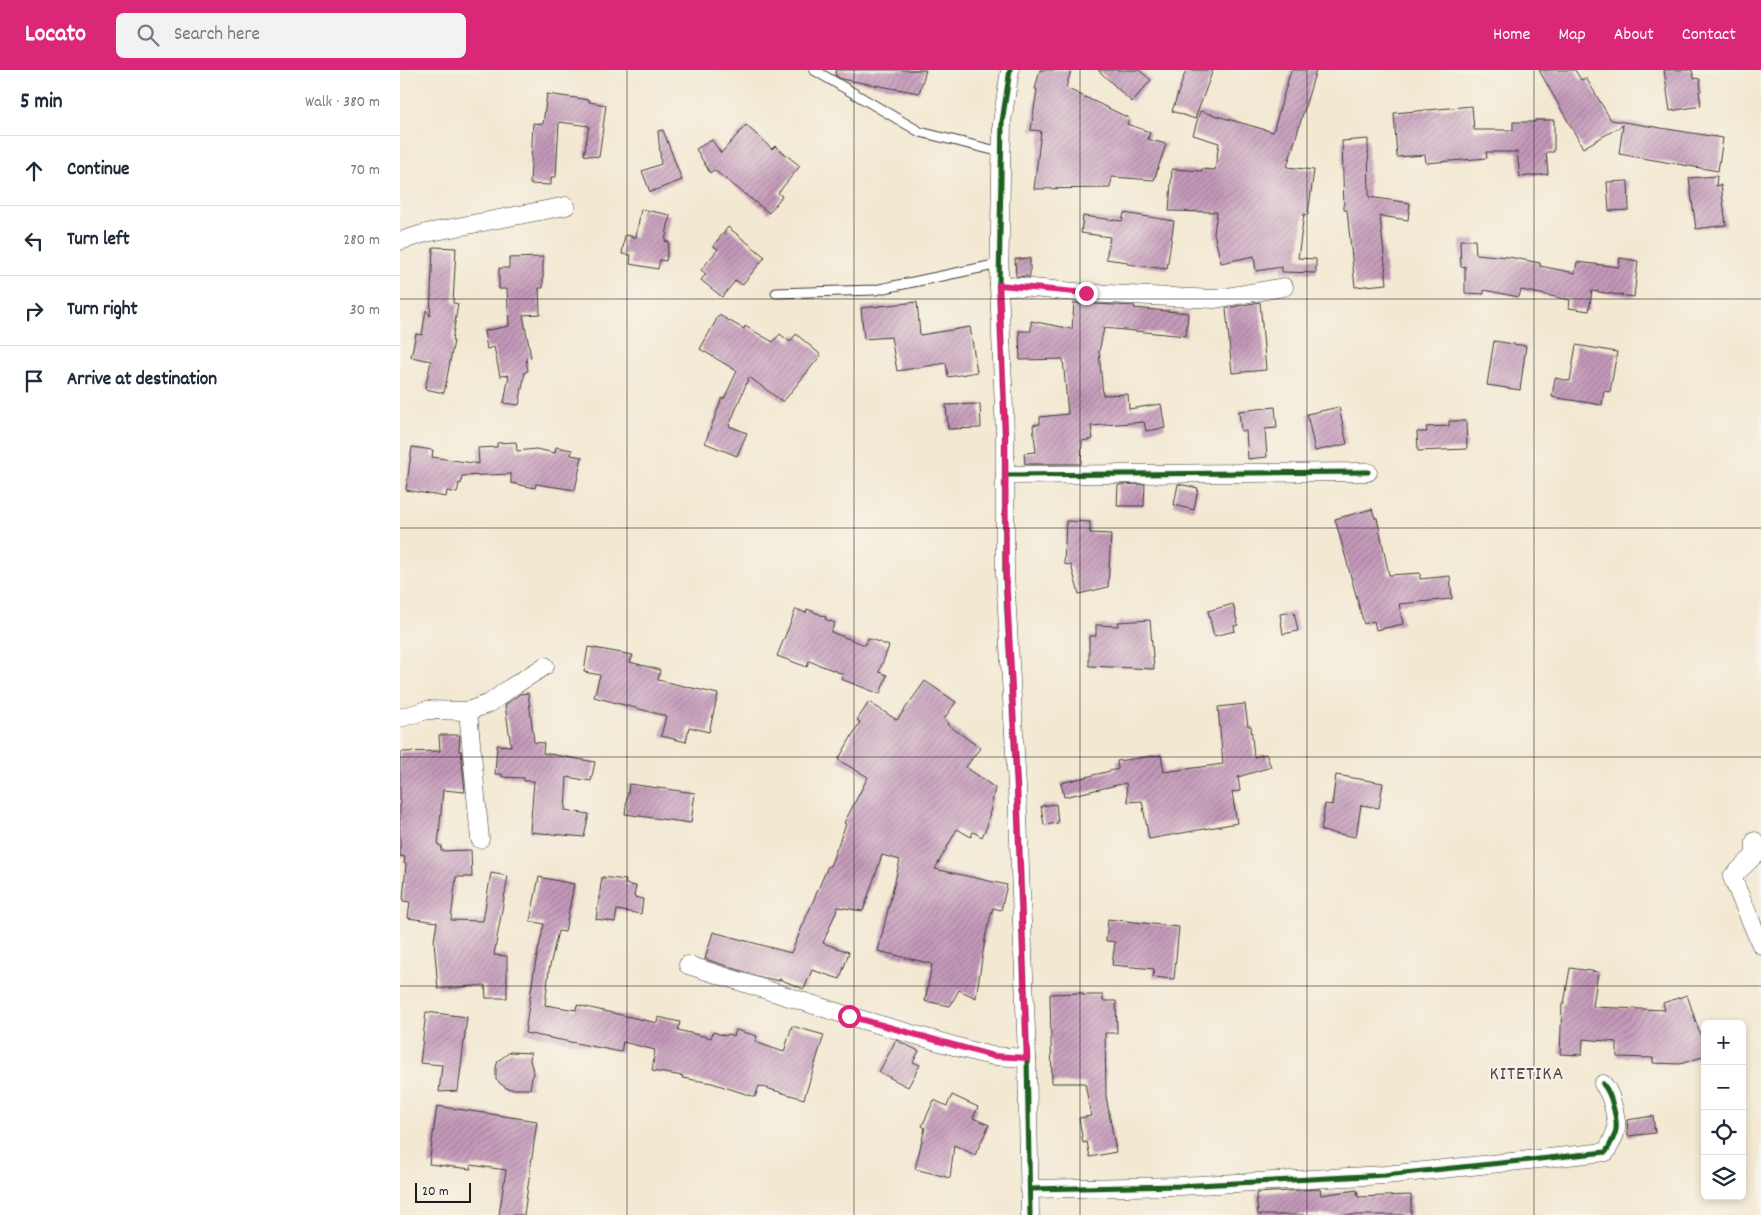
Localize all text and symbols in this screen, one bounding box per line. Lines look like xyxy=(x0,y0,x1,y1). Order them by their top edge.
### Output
search box xyxy=(116,13,466,58)
text: Locato xyxy=(25,18,86,52)
icon: search xyxy=(134,21,162,49)
text: Search here xyxy=(174,22,260,49)
text: Home xyxy=(1493,23,1530,48)
text: Map xyxy=(1558,23,1586,48)
text: About xyxy=(1614,23,1654,48)
text: Contact xyxy=(1682,23,1736,48)
text: 5 min xyxy=(20,88,63,118)
text: Walk · 380 m xyxy=(305,91,380,114)
icon: ahead xyxy=(20,157,48,185)
text: Continue xyxy=(67,157,129,184)
text: 70 m xyxy=(350,159,380,182)
icon: left xyxy=(20,227,48,255)
text: Turn left xyxy=(67,227,130,254)
text: 280 m xyxy=(343,229,380,252)
route end xyxy=(1075,282,1098,305)
icon: right xyxy=(20,297,48,325)
text: Turn right xyxy=(67,297,138,324)
text: 30 m xyxy=(350,299,380,322)
icon: arrive xyxy=(20,367,48,395)
text: Arrive at destination xyxy=(67,367,217,394)
route start xyxy=(838,1005,861,1028)
map controls xyxy=(1701,1020,1746,1200)
button: + xyxy=(1701,1020,1746,1065)
district label: KITETIKA xyxy=(1490,1061,1564,1089)
button: − xyxy=(1701,1065,1746,1110)
button: locate xyxy=(1701,1110,1746,1155)
button: layers xyxy=(1701,1155,1746,1200)
scale bar xyxy=(415,1180,471,1203)
text: 20 m xyxy=(422,1182,449,1202)

